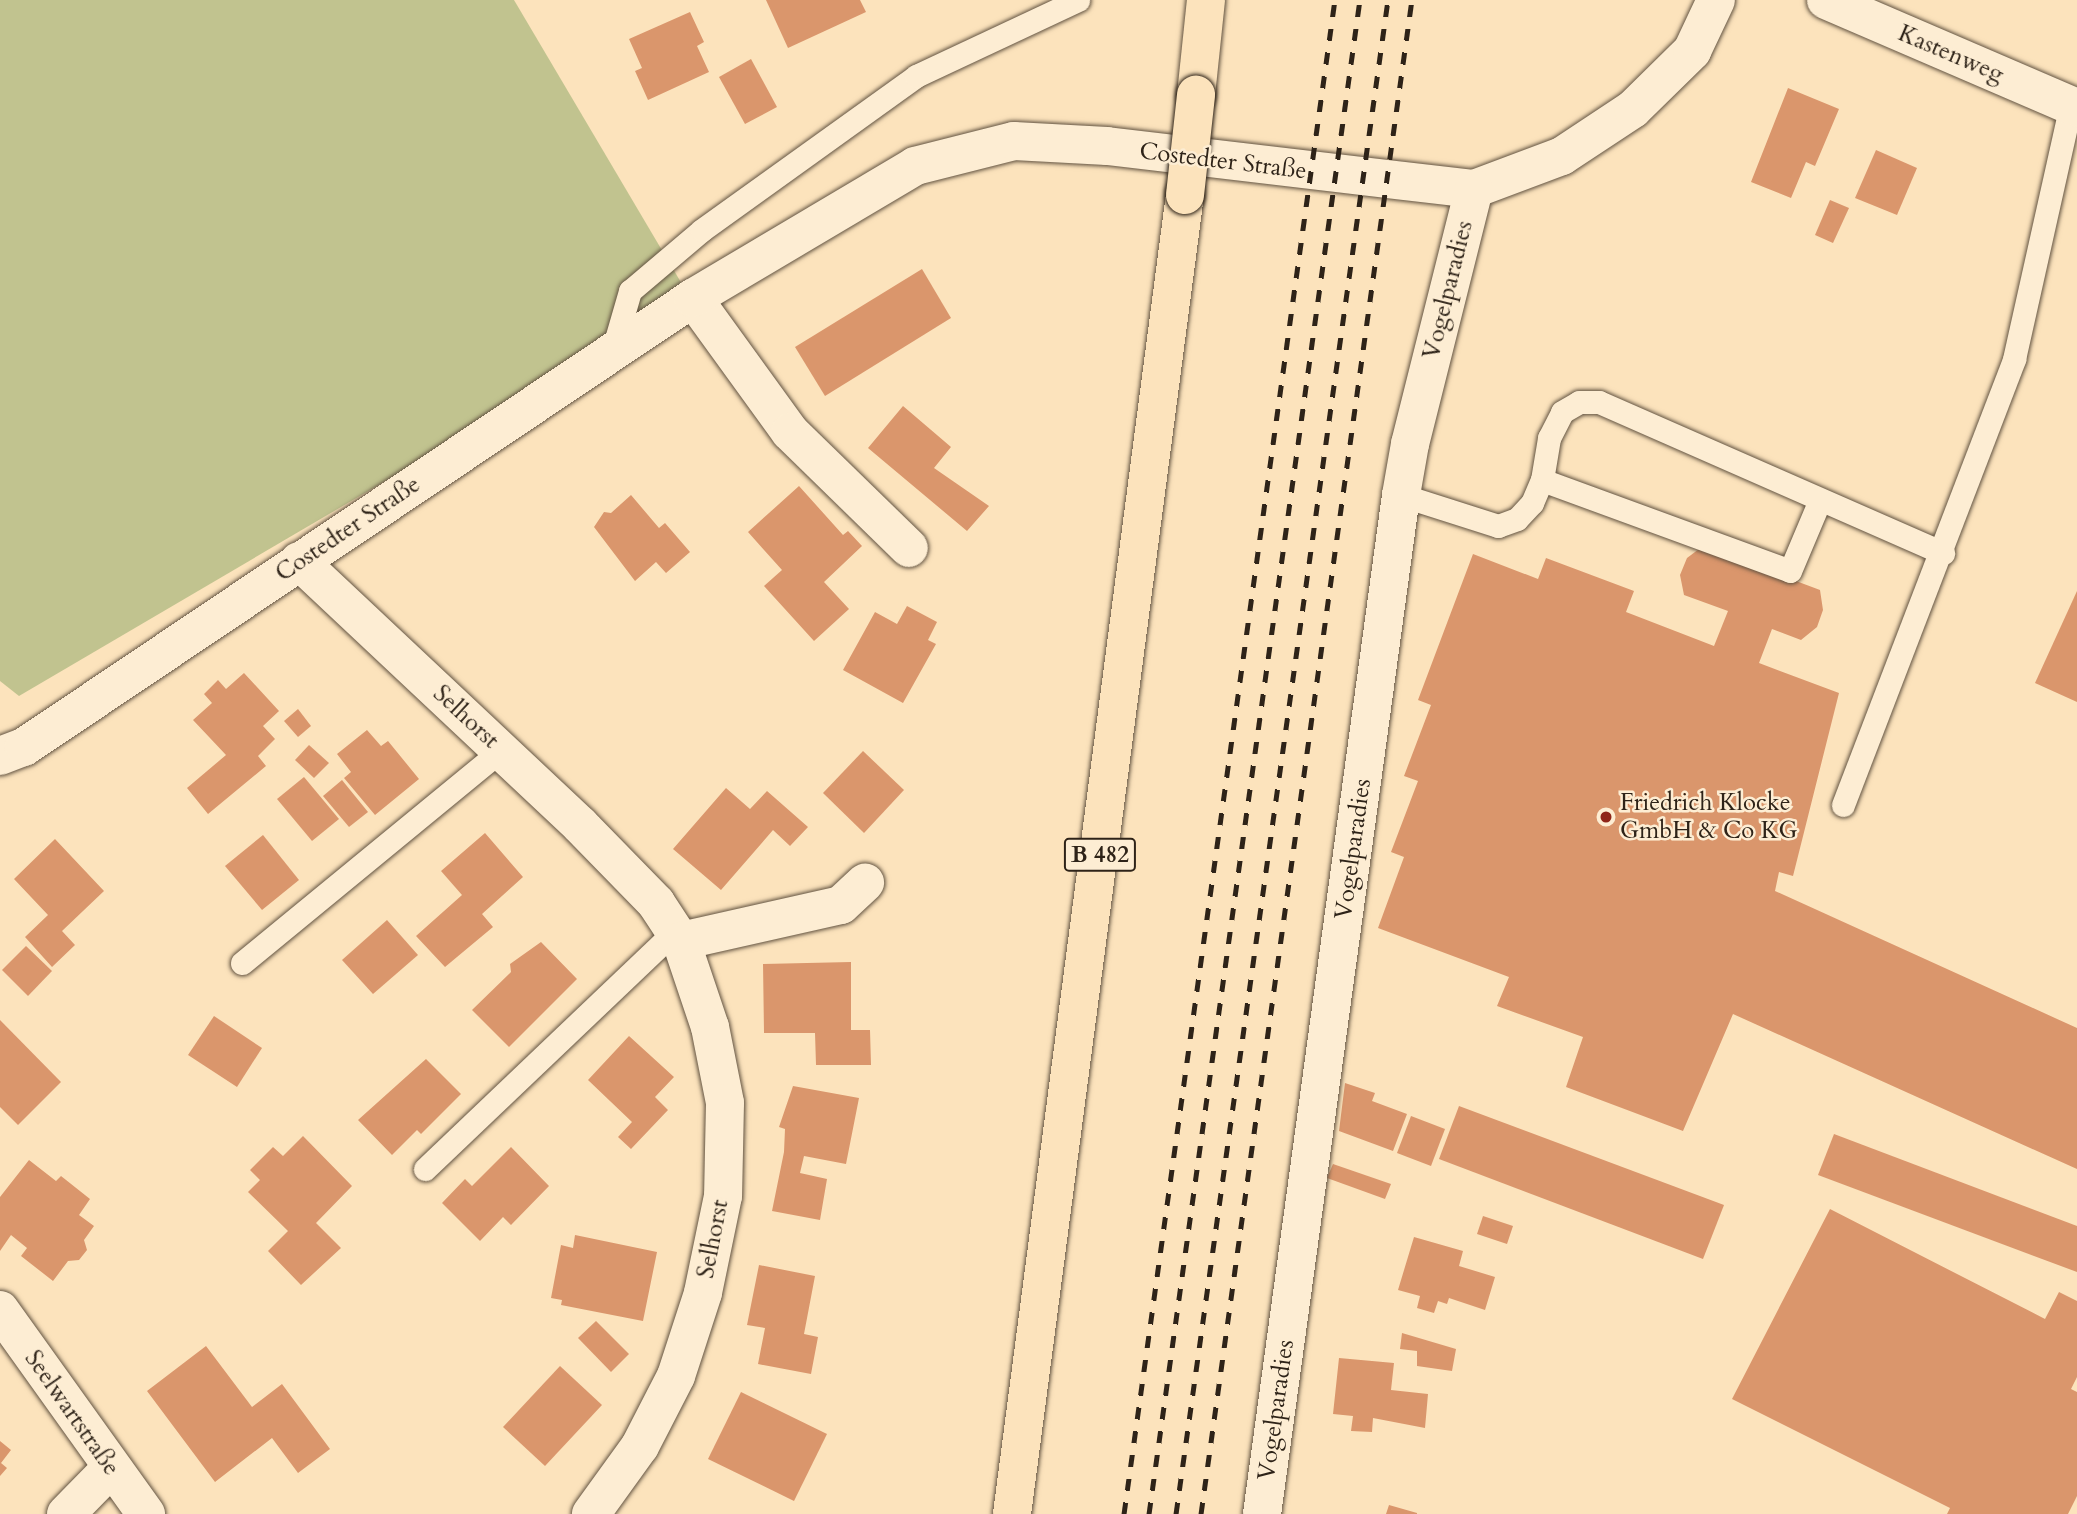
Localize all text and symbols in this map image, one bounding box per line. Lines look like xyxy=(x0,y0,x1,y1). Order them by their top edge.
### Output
street label: Kastenweg xyxy=(1894,19,2008,89)
street label: Costedter Straße xyxy=(1138,136,1308,186)
street label: Vogelparadies xyxy=(1417,218,1479,362)
street label: Costedter Straße xyxy=(270,470,426,588)
street label: Selhorst xyxy=(427,679,505,755)
street label: Vogelparadies xyxy=(1329,777,1377,921)
place label: Friedrich Klocke GmbH & Co KG xyxy=(1620,789,1798,845)
marker: Friedrich Klocke GmbH & Co KG xyxy=(1598,809,1614,825)
road number: B 482 xyxy=(1063,835,1137,874)
street label: Selhorst xyxy=(691,1197,735,1281)
street label: Vogelparadies xyxy=(1252,1338,1300,1482)
street label: Seelwartstraße xyxy=(18,1345,126,1481)

